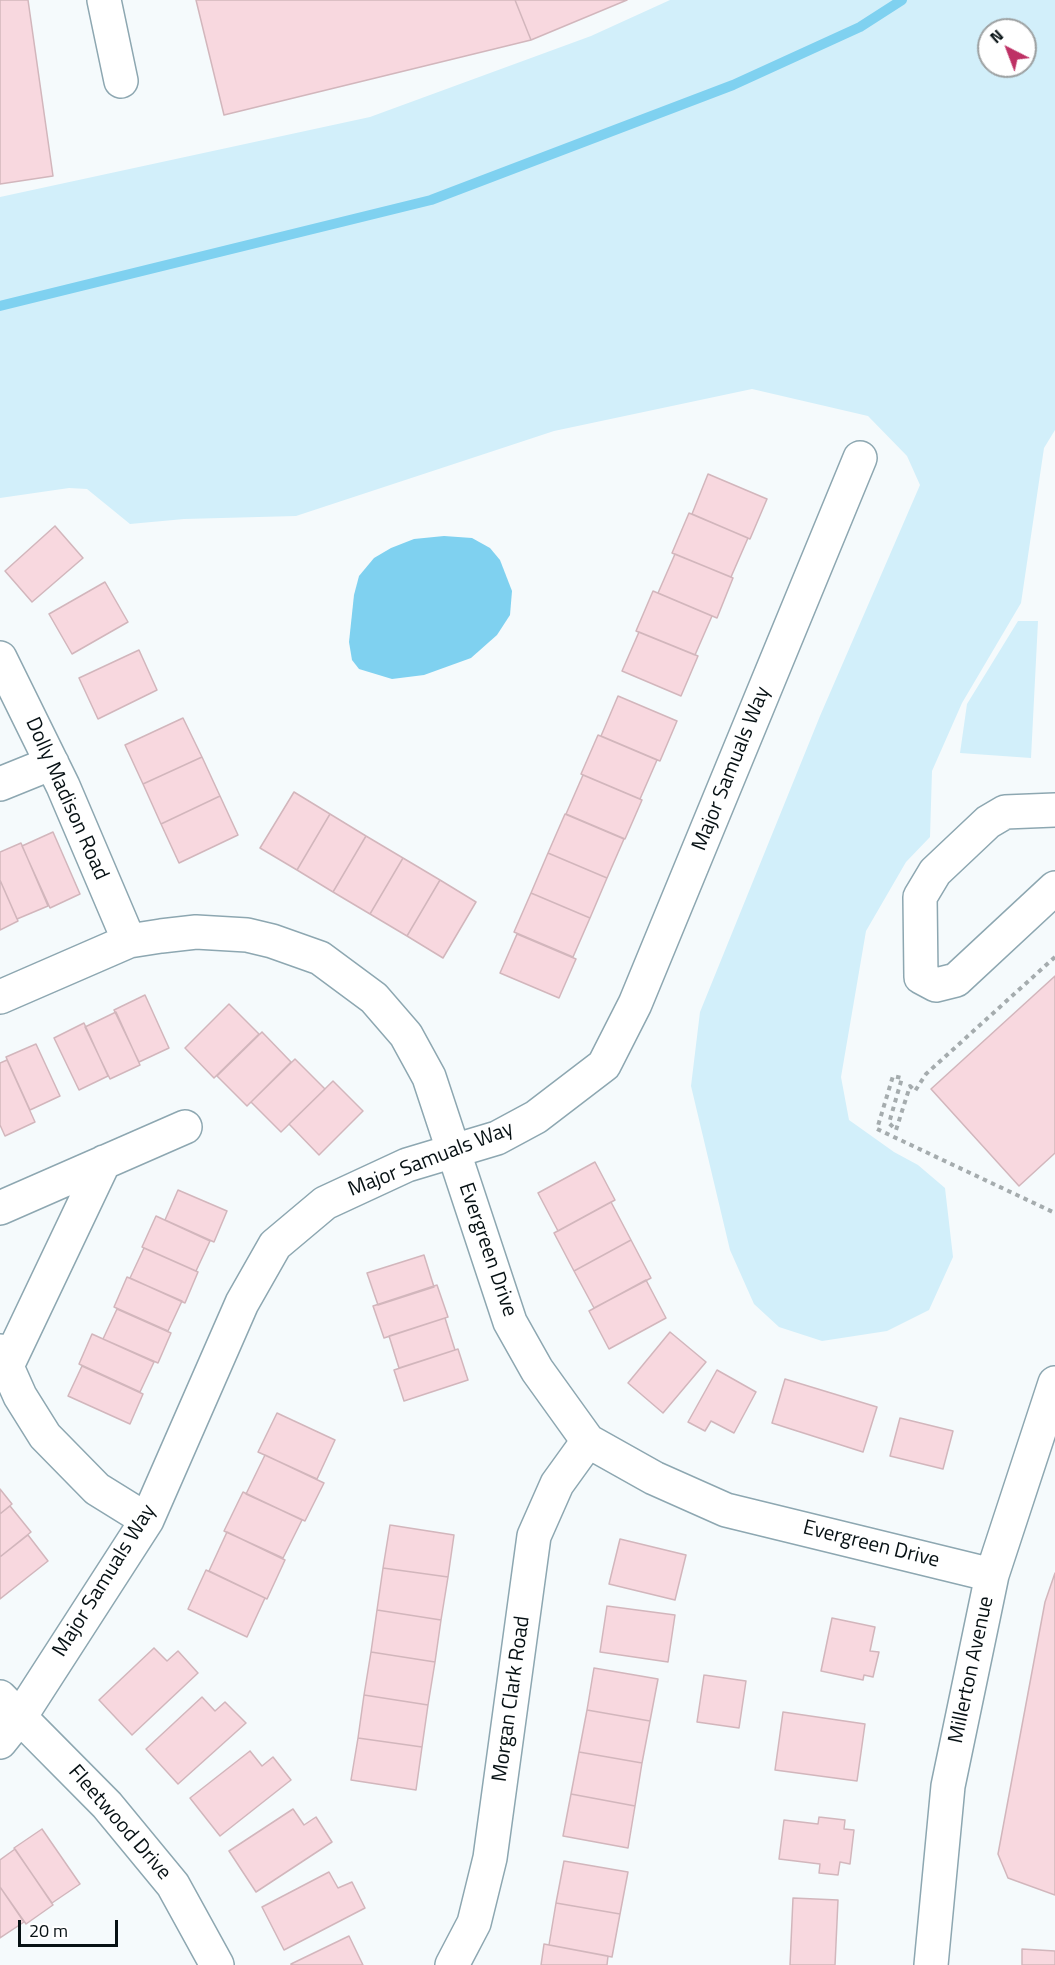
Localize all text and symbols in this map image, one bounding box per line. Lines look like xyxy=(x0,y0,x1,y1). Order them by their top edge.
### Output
north arrow xyxy=(977,18,1037,78)
text: N xyxy=(984,23,1008,49)
street label: Major Samuals Way xyxy=(688,683,776,855)
street label: Dolly Madison Road xyxy=(19,714,113,884)
street label: Major Samuals Way xyxy=(345,1117,517,1203)
street label: Evergreen Drive xyxy=(452,1180,522,1320)
street label: Major Samuals Way xyxy=(48,1500,162,1662)
street label: Evergreen Drive xyxy=(800,1516,942,1574)
street label: Millerton Avenue xyxy=(944,1594,1000,1746)
street label: Morgan Clark Road xyxy=(488,1614,536,1784)
street label: Fleetwood Drive xyxy=(62,1760,176,1886)
scale bar xyxy=(21,1908,122,1946)
text: 20 m xyxy=(29,1917,68,1944)

